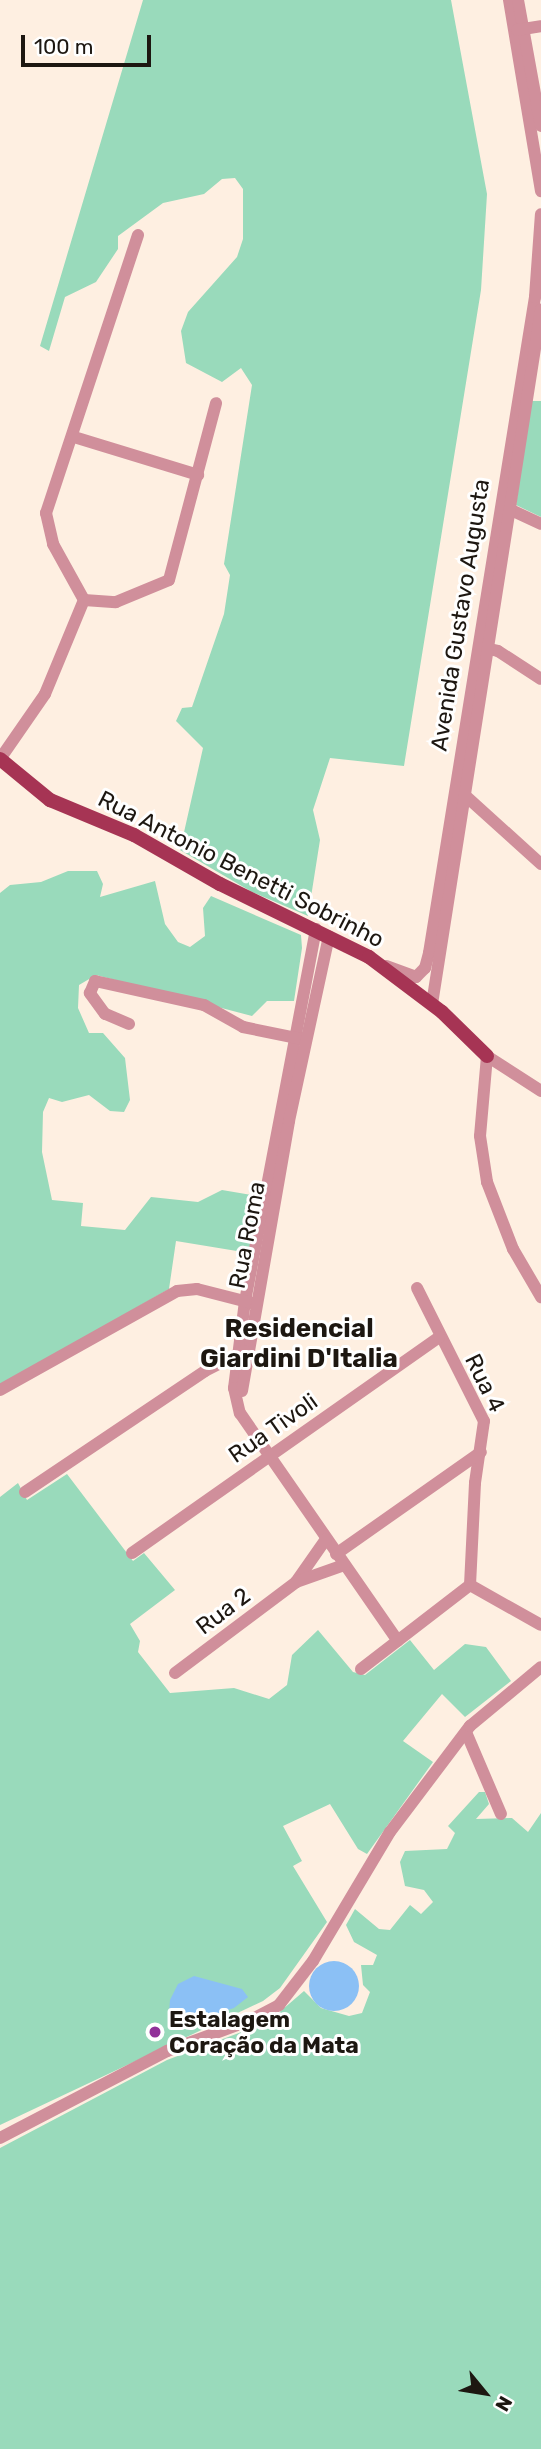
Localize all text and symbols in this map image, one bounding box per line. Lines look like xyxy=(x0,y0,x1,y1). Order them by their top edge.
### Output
scale bar xyxy=(24,21,154,65)
text: 100 m xyxy=(34,34,93,59)
street label: Avenida Gustavo Augusta xyxy=(425,477,495,753)
street label: Rua Antonio Benetti Sobrinho xyxy=(93,785,389,953)
street label: Rua Roma xyxy=(223,1179,271,1291)
district label: Residencial Giardini D'Italia xyxy=(200,1313,398,1374)
street label: Rua 4 xyxy=(459,1349,511,1417)
street label: Rua Tivoli xyxy=(223,1387,323,1469)
street label: Rua 2 xyxy=(190,1582,256,1640)
place label: Estalagem Coração da Mata xyxy=(169,2005,359,2059)
marker: Estalagem Coração da Mata xyxy=(147,2024,163,2040)
north arrow xyxy=(450,2358,520,2428)
text: N xyxy=(490,2392,517,2415)

